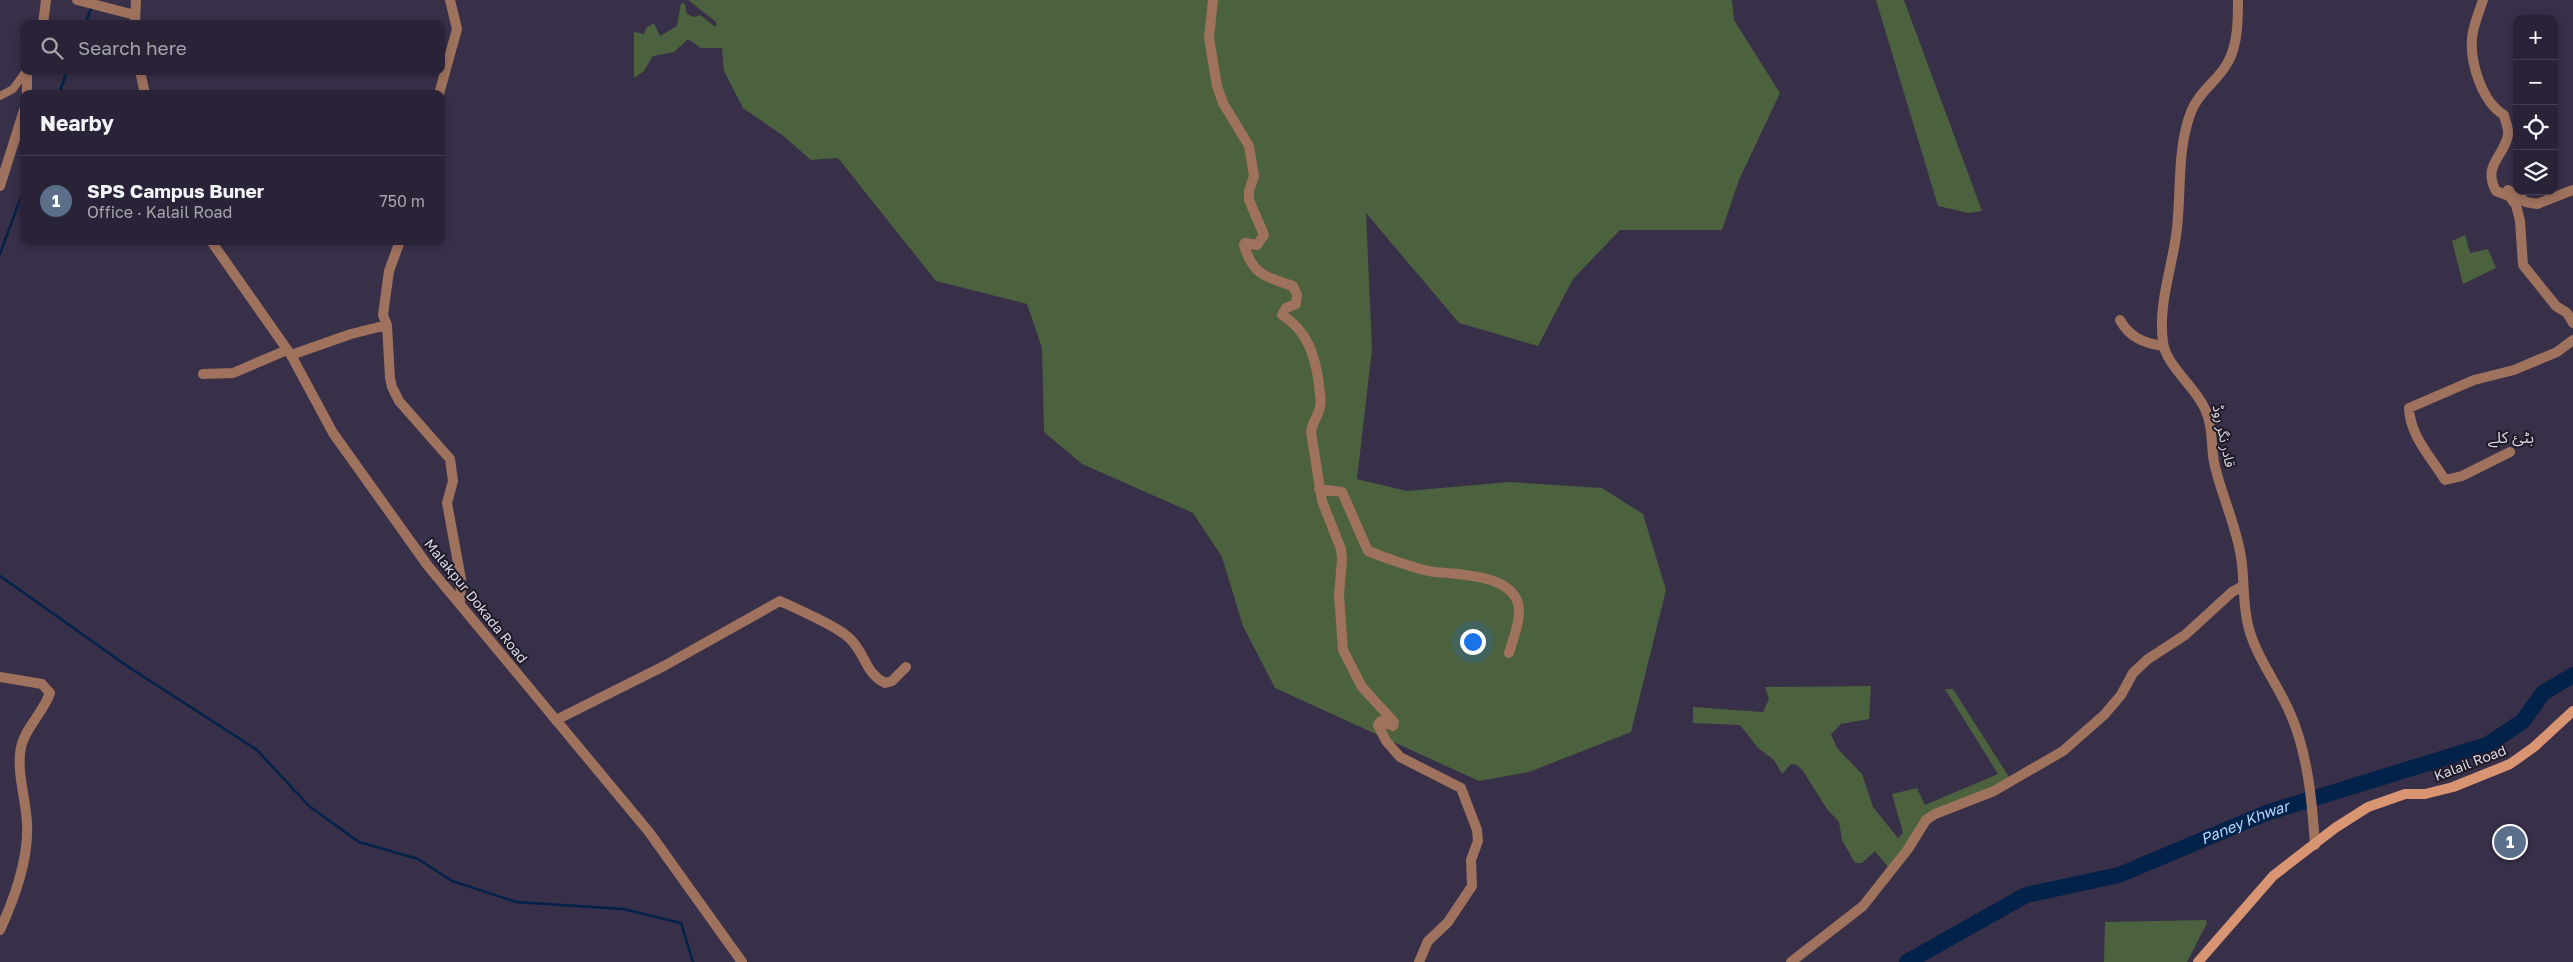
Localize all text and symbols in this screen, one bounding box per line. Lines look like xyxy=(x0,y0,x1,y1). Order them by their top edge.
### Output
map controls xyxy=(2513,15,2558,195)
button: + xyxy=(2513,15,2558,60)
search box xyxy=(20,20,445,75)
icon: search xyxy=(38,34,66,62)
text: Search here xyxy=(78,36,187,59)
button: − xyxy=(2513,60,2558,105)
button: locate xyxy=(2513,105,2558,150)
text: Nearby xyxy=(40,110,114,136)
button: layers xyxy=(2513,150,2558,195)
text: SPS Campus Buner xyxy=(87,179,264,202)
text: 1 xyxy=(52,191,60,211)
text: 750 m xyxy=(379,191,425,211)
text: Office · Kalail Road xyxy=(87,202,232,222)
street label: قادر نگر روڈ xyxy=(2209,403,2239,469)
district label: بٹئ کلے xyxy=(2488,427,2534,448)
street label: Malakpur Dokada Road xyxy=(421,535,532,666)
your location xyxy=(1460,629,1486,655)
street label: Kalail Road xyxy=(2431,741,2508,784)
water label: Paney Khwar xyxy=(2198,796,2293,848)
pin: 1 xyxy=(2494,823,2526,861)

